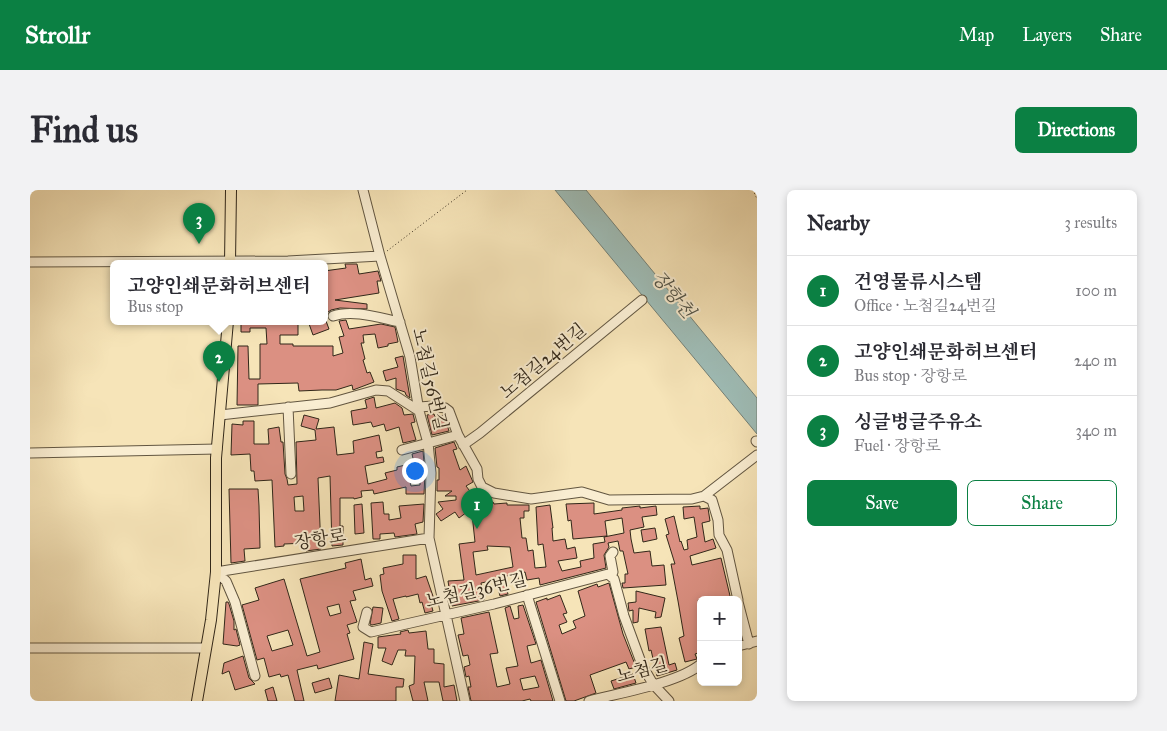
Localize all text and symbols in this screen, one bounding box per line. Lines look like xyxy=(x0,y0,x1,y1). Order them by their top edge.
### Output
text: Strollr xyxy=(25,20,90,50)
text: Map xyxy=(959,24,994,46)
text: Layers xyxy=(1022,24,1072,46)
text: Share xyxy=(1100,24,1142,46)
button: Directions xyxy=(1015,107,1137,153)
text: Find us xyxy=(30,109,138,152)
pin: 3 xyxy=(183,203,215,244)
text: Nearby xyxy=(807,210,870,236)
text: 3 results xyxy=(1064,213,1117,232)
popup xyxy=(110,260,328,325)
water label: 장항천 xyxy=(647,266,701,324)
text: 건영물류시스템 xyxy=(854,270,982,293)
text: 고양인쇄문화허브센터 xyxy=(127,274,311,297)
text: 1 xyxy=(820,281,826,300)
text: 100 m xyxy=(1075,281,1117,300)
text: Office · 노첨길24번길 xyxy=(854,296,997,315)
text: Bus stop xyxy=(127,297,183,316)
street label: 노첨길24번길 xyxy=(495,319,591,403)
street label: 노첨길56번길 xyxy=(408,326,452,432)
text: 고양인쇄문화허브센터 xyxy=(854,340,1038,363)
pin: 2 xyxy=(203,341,235,382)
text: 2 xyxy=(819,351,827,370)
text: 240 m xyxy=(1074,351,1117,370)
text: Bus stop · 장항로 xyxy=(854,366,967,385)
text: 싱글벙글주유소 xyxy=(854,410,982,433)
text: 3 xyxy=(820,421,826,440)
text: 340 m xyxy=(1075,421,1117,440)
text: Fuel · 장항로 xyxy=(854,436,941,455)
your location xyxy=(402,458,428,484)
button: Save xyxy=(807,480,957,526)
button: Share xyxy=(967,480,1117,526)
pin: 1 xyxy=(461,488,493,529)
street label: 장항로 xyxy=(293,524,347,554)
street label: 노첨길36번길 xyxy=(423,568,529,612)
map controls xyxy=(697,596,742,686)
button: + xyxy=(697,596,742,641)
button: − xyxy=(697,641,742,686)
street label: 노첨길 xyxy=(614,653,670,687)

